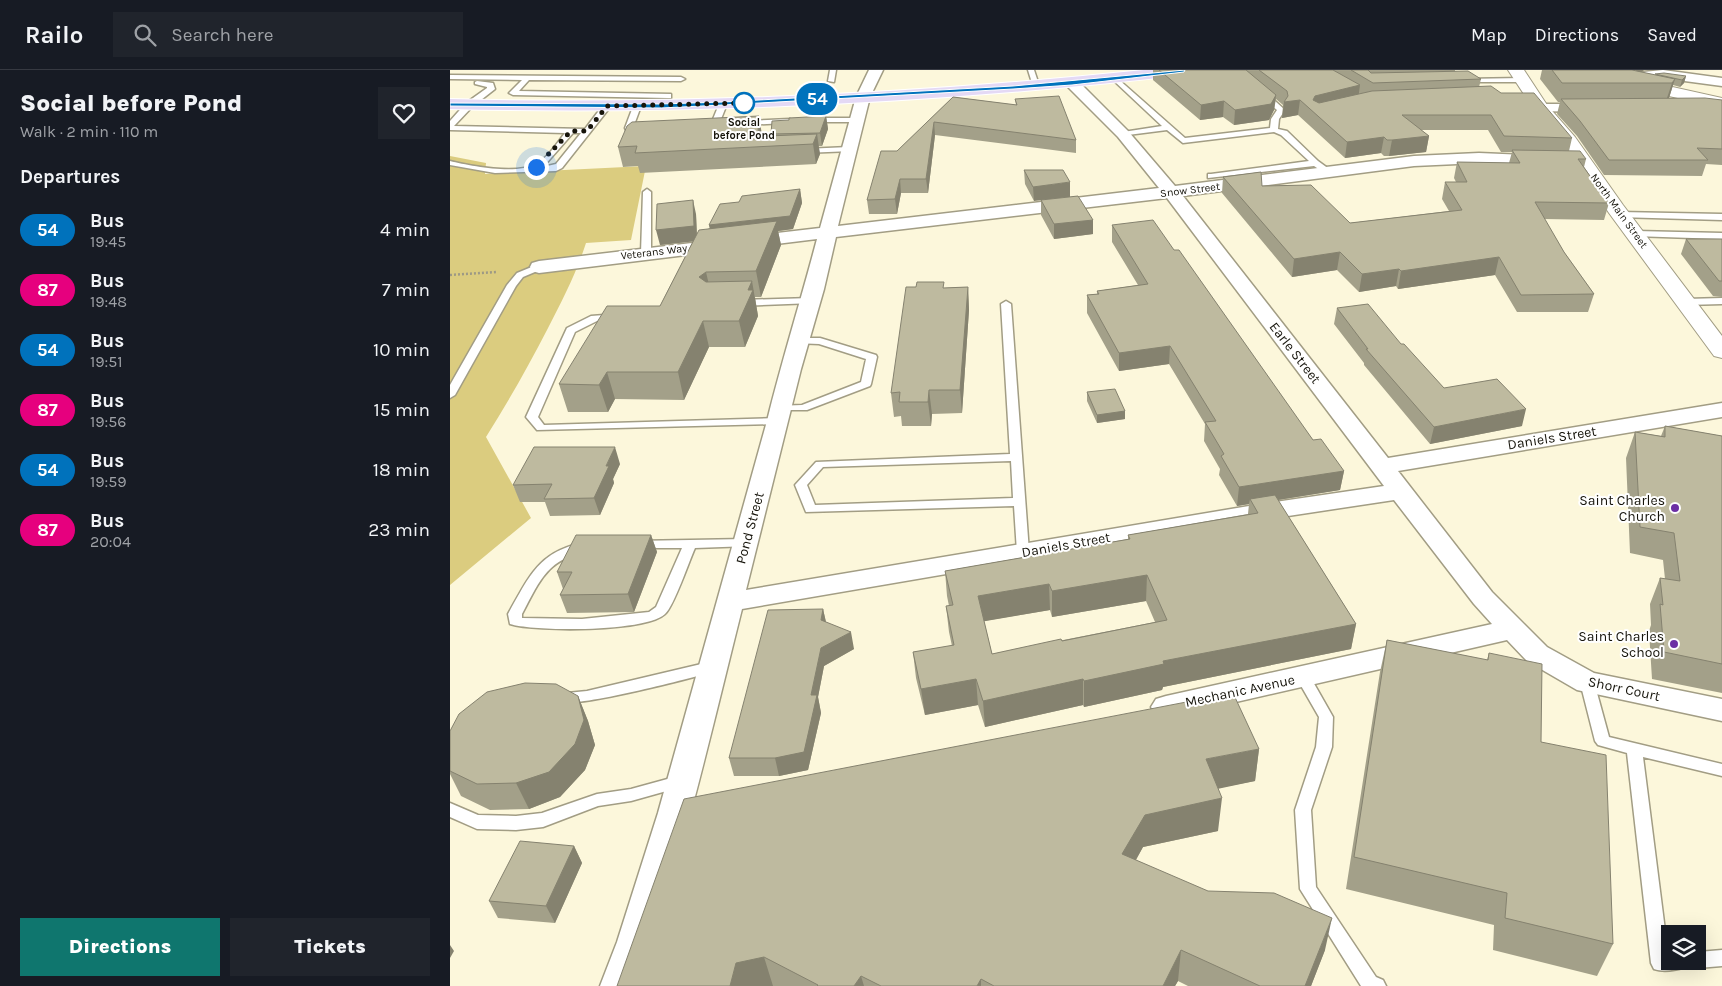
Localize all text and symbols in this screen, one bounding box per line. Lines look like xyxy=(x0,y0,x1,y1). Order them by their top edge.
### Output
search box xyxy=(113,12,463,57)
text: Railo xyxy=(25,21,83,49)
icon: search xyxy=(131,21,159,49)
text: Search here xyxy=(171,24,273,46)
text: Map xyxy=(1471,24,1507,46)
text: Directions xyxy=(1535,24,1619,46)
text: Saved xyxy=(1647,24,1697,46)
line badge: 54 xyxy=(794,83,840,115)
button: heart xyxy=(378,87,430,139)
text: 54 xyxy=(806,88,828,110)
text: Social before Pond xyxy=(20,89,242,117)
marker: Social before Pond xyxy=(733,92,755,114)
place label: Social before Pond xyxy=(713,116,775,142)
text: Walk · 2 min · 110 m xyxy=(20,122,158,141)
your location xyxy=(524,155,549,180)
text: Departures xyxy=(20,166,120,188)
street label: North Main Street xyxy=(1588,171,1650,251)
street label: Snow Street xyxy=(1159,180,1221,200)
text: Bus xyxy=(90,210,124,232)
text: 54 xyxy=(37,219,58,241)
text: 4 min xyxy=(380,219,430,241)
text: 19:45 xyxy=(90,232,126,251)
street label: Veterans Way xyxy=(620,241,688,263)
text: Bus xyxy=(90,270,124,292)
text: 87 xyxy=(37,279,58,301)
text: 7 min xyxy=(382,279,430,301)
text: 19:48 xyxy=(90,292,127,311)
street label: Earle Street xyxy=(1266,319,1324,387)
text: Bus xyxy=(90,330,124,352)
text: 54 xyxy=(37,339,58,361)
text: 10 min xyxy=(373,339,430,361)
text: 19:51 xyxy=(90,352,123,371)
text: Bus xyxy=(90,390,124,412)
text: 87 xyxy=(37,399,58,421)
text: 15 min xyxy=(374,399,430,421)
text: 19:56 xyxy=(90,412,126,431)
street label: Daniels Street xyxy=(1506,423,1598,453)
text: Bus xyxy=(90,450,124,472)
text: 54 xyxy=(37,459,58,481)
text: 18 min xyxy=(373,459,430,481)
text: 19:59 xyxy=(90,472,127,491)
street label: Pond Street xyxy=(732,490,768,566)
place label: Saint Charles Church xyxy=(1579,492,1665,525)
marker: Saint Charles Church xyxy=(1669,502,1681,514)
text: Bus xyxy=(90,510,124,532)
text: 87 xyxy=(37,519,58,541)
text: 23 min xyxy=(368,519,430,541)
street label: Daniels Street xyxy=(1020,529,1112,561)
text: 20:04 xyxy=(90,532,131,551)
place label: Saint Charles School xyxy=(1578,628,1664,661)
marker: Saint Charles School xyxy=(1668,638,1680,650)
street label: Mechanic Avenue xyxy=(1184,671,1296,711)
street label: Shorr Court xyxy=(1587,673,1661,705)
button: Directions xyxy=(20,918,220,976)
button: Tickets xyxy=(230,918,430,976)
map controls xyxy=(1661,925,1706,970)
button: layers xyxy=(1661,925,1706,970)

